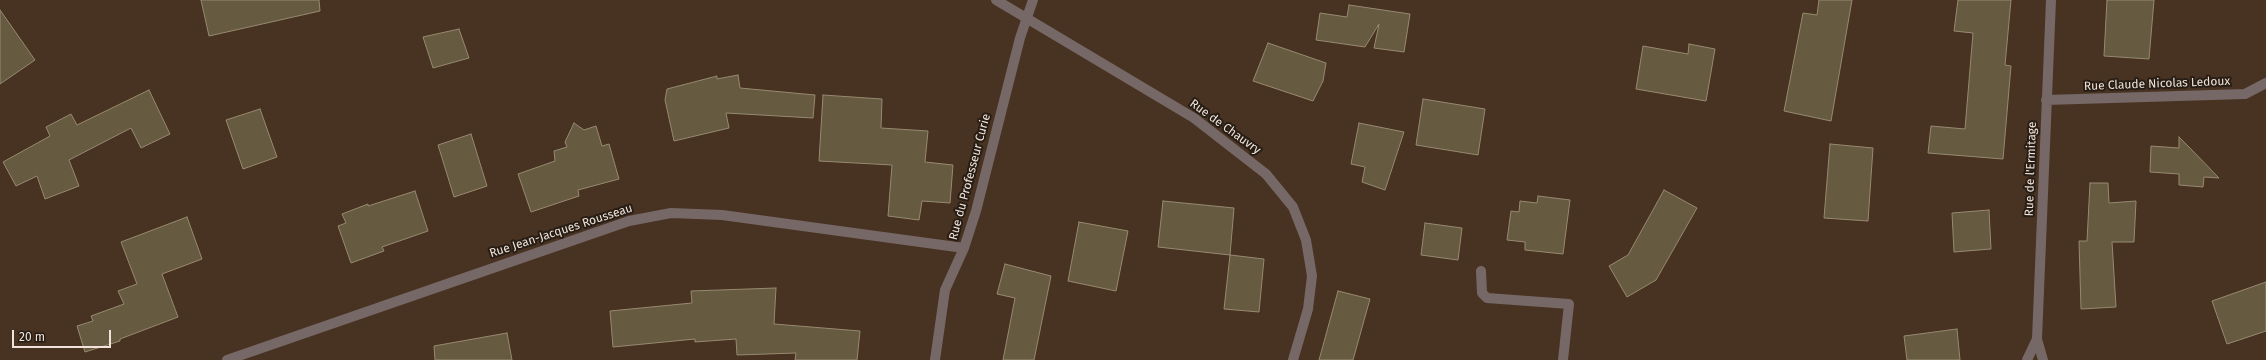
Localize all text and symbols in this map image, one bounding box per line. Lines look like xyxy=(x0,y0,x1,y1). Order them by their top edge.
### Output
street label: Rue Claude Nicolas Ledoux xyxy=(2084,74,2230,94)
street label: Rue de Chauvry xyxy=(1187,96,1263,158)
street label: Rue du Professeur Curie xyxy=(946,112,994,242)
street label: Rue de l'Ermitage xyxy=(2022,121,2040,217)
street label: Rue Jean-Jacques Rousseau xyxy=(488,201,634,261)
scale bar xyxy=(14,322,113,348)
text: 20 m xyxy=(19,330,45,344)

